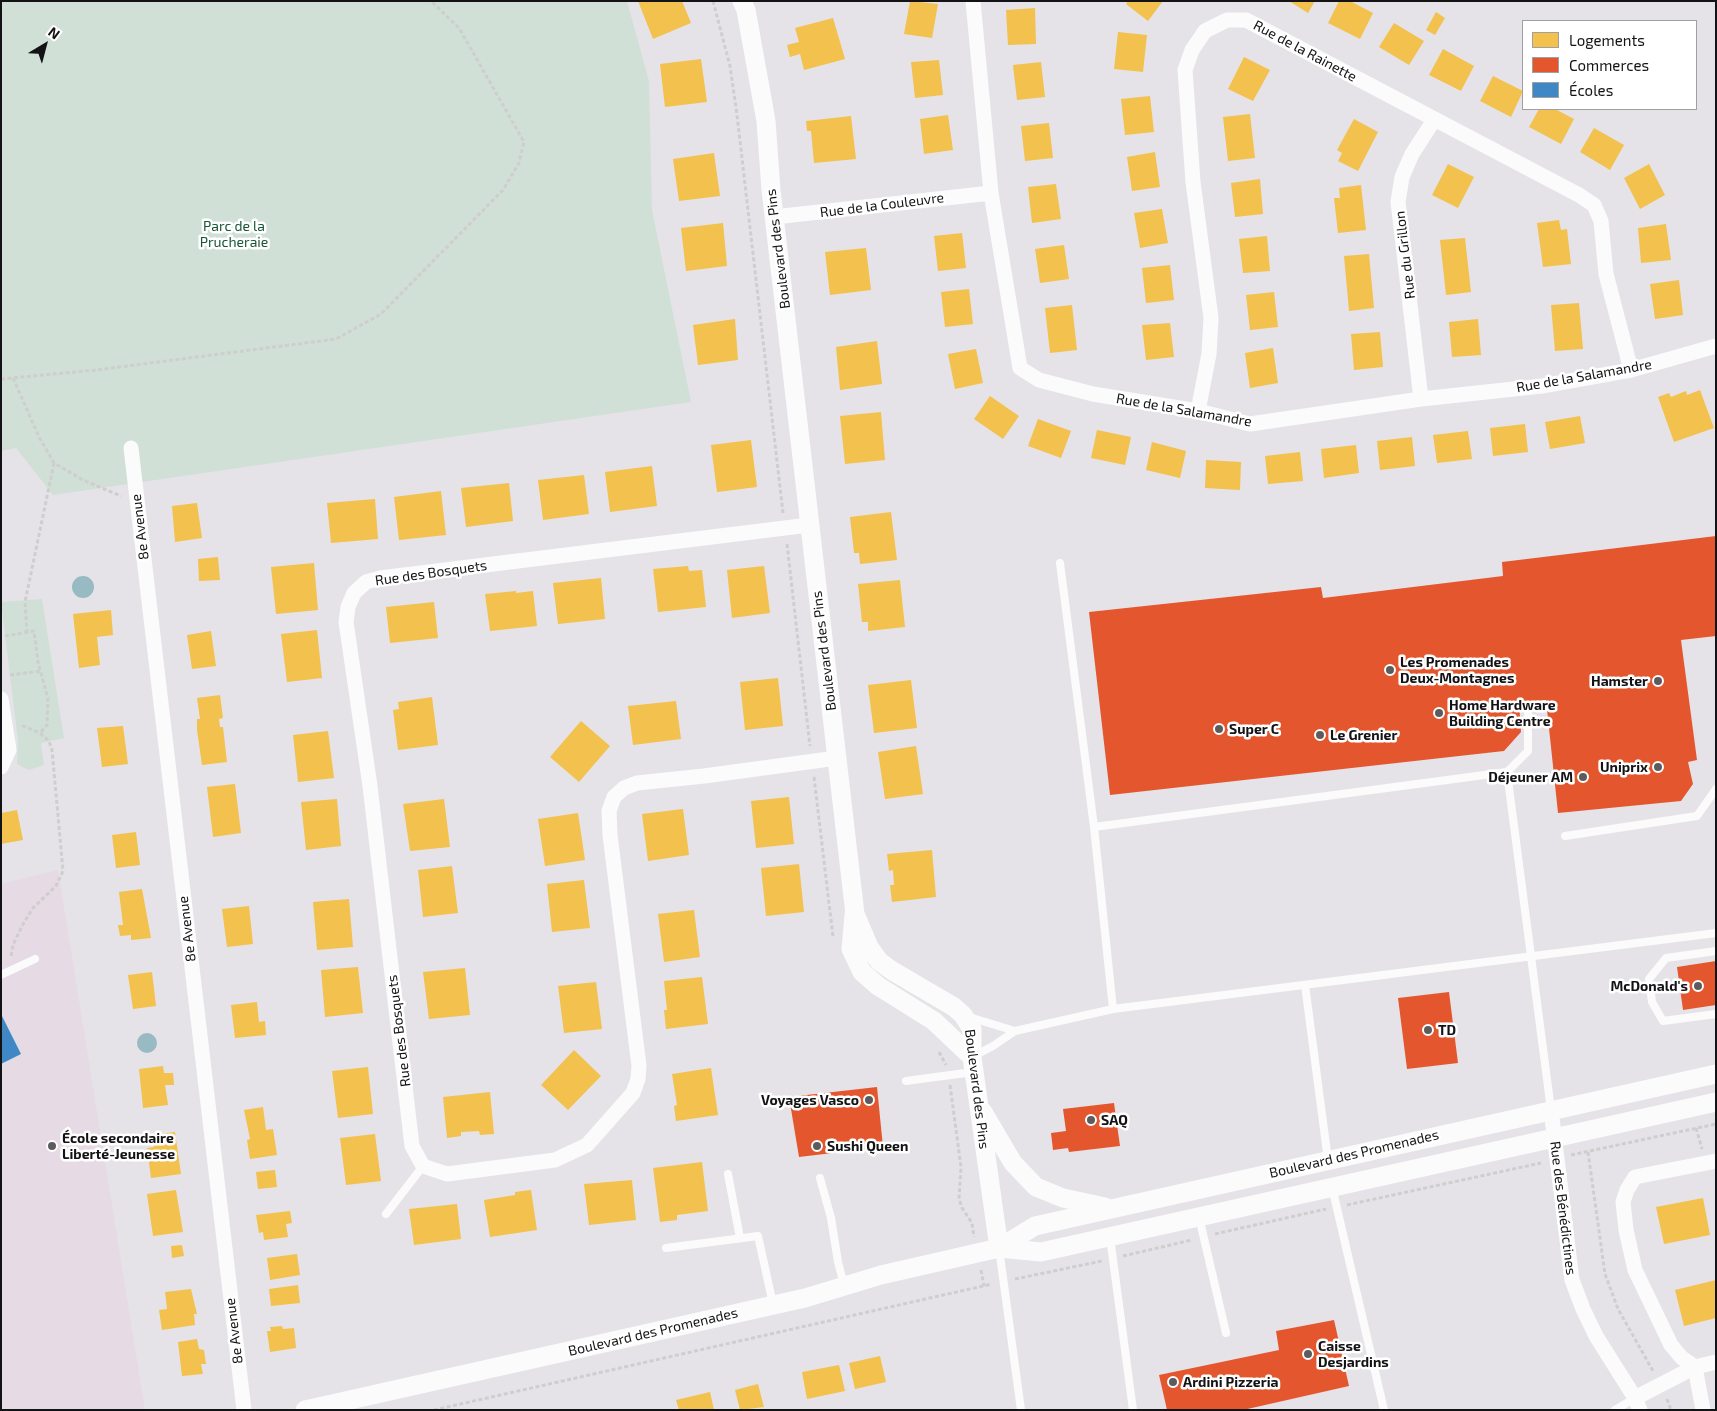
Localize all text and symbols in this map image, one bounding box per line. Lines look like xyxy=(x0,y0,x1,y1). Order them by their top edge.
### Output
street label: Rue de la Rainette xyxy=(1250,17,1360,85)
north arrow xyxy=(20,20,70,70)
legend xyxy=(1522,20,1697,110)
text: N xyxy=(45,23,63,42)
text: Logements xyxy=(1569,31,1645,49)
text: Commerces xyxy=(1569,56,1649,74)
text: Écoles xyxy=(1569,81,1613,99)
street label: Boulevard des Pins xyxy=(762,188,794,310)
street label: Rue de la Couleuvre xyxy=(819,189,945,221)
street label: Rue du Grillon xyxy=(1391,210,1419,300)
park label: Parc de la Prucheraie xyxy=(200,218,268,250)
street label: Rue de la Salamandre xyxy=(1515,356,1653,396)
street label: Rue de la Salamandre xyxy=(1115,390,1253,430)
street label: 8e Avenue xyxy=(128,493,152,561)
street label: Rue des Bosquets xyxy=(374,557,488,589)
street label: Boulevard des Pins xyxy=(808,590,840,712)
place label: Les Promenades Deux-Montagnes xyxy=(1400,654,1514,686)
marker: Les Promenades Deux-Montagnes xyxy=(1384,664,1396,676)
place label: Hamster xyxy=(1591,673,1648,689)
marker: Hamster xyxy=(1652,675,1664,687)
place label: Home Hardware Building Centre xyxy=(1449,697,1556,730)
marker: Home Hardware Building Centre xyxy=(1433,707,1445,719)
place label: Super C xyxy=(1229,721,1279,737)
marker: Super C xyxy=(1213,723,1225,735)
place label: Le Grenier xyxy=(1330,727,1397,743)
marker: Le Grenier xyxy=(1314,729,1326,741)
place label: Uniprix xyxy=(1600,759,1648,775)
marker: Uniprix xyxy=(1652,761,1664,773)
place label: Déjeuner AM xyxy=(1488,769,1573,785)
marker: Déjeuner AM xyxy=(1577,771,1589,783)
street label: 8e Avenue xyxy=(175,895,199,963)
street label: Rue des Bosquets xyxy=(384,974,414,1088)
place label: McDonald's xyxy=(1610,978,1688,994)
marker: McDonald's xyxy=(1692,980,1704,992)
place label: TD xyxy=(1438,1022,1456,1038)
marker: TD xyxy=(1422,1024,1434,1036)
street label: Boulevard des Pins xyxy=(961,1028,993,1150)
place label: Voyages Vasco xyxy=(761,1092,859,1108)
marker: Voyages Vasco xyxy=(863,1094,875,1106)
place label: SAQ xyxy=(1101,1112,1128,1128)
marker: SAQ xyxy=(1085,1114,1097,1126)
street label: Boulevard des Promenades xyxy=(1268,1126,1440,1182)
place label: École secondaire Liberté-Jeunesse xyxy=(62,1130,175,1162)
place label: Sushi Queen xyxy=(827,1138,908,1154)
marker: École secondaire Liberté-Jeunesse xyxy=(46,1140,58,1152)
marker: Sushi Queen xyxy=(811,1140,823,1152)
street label: Rue des Bénédictines xyxy=(1546,1140,1580,1276)
street label: 8e Avenue xyxy=(222,1297,246,1365)
street label: Boulevard des Promenades xyxy=(567,1304,739,1360)
place label: Caisse Desjardins xyxy=(1318,1338,1389,1370)
marker: Caisse Desjardins xyxy=(1302,1348,1314,1360)
place label: Ardini Pizzeria xyxy=(1183,1374,1279,1390)
marker: Ardini Pizzeria xyxy=(1167,1376,1179,1388)

